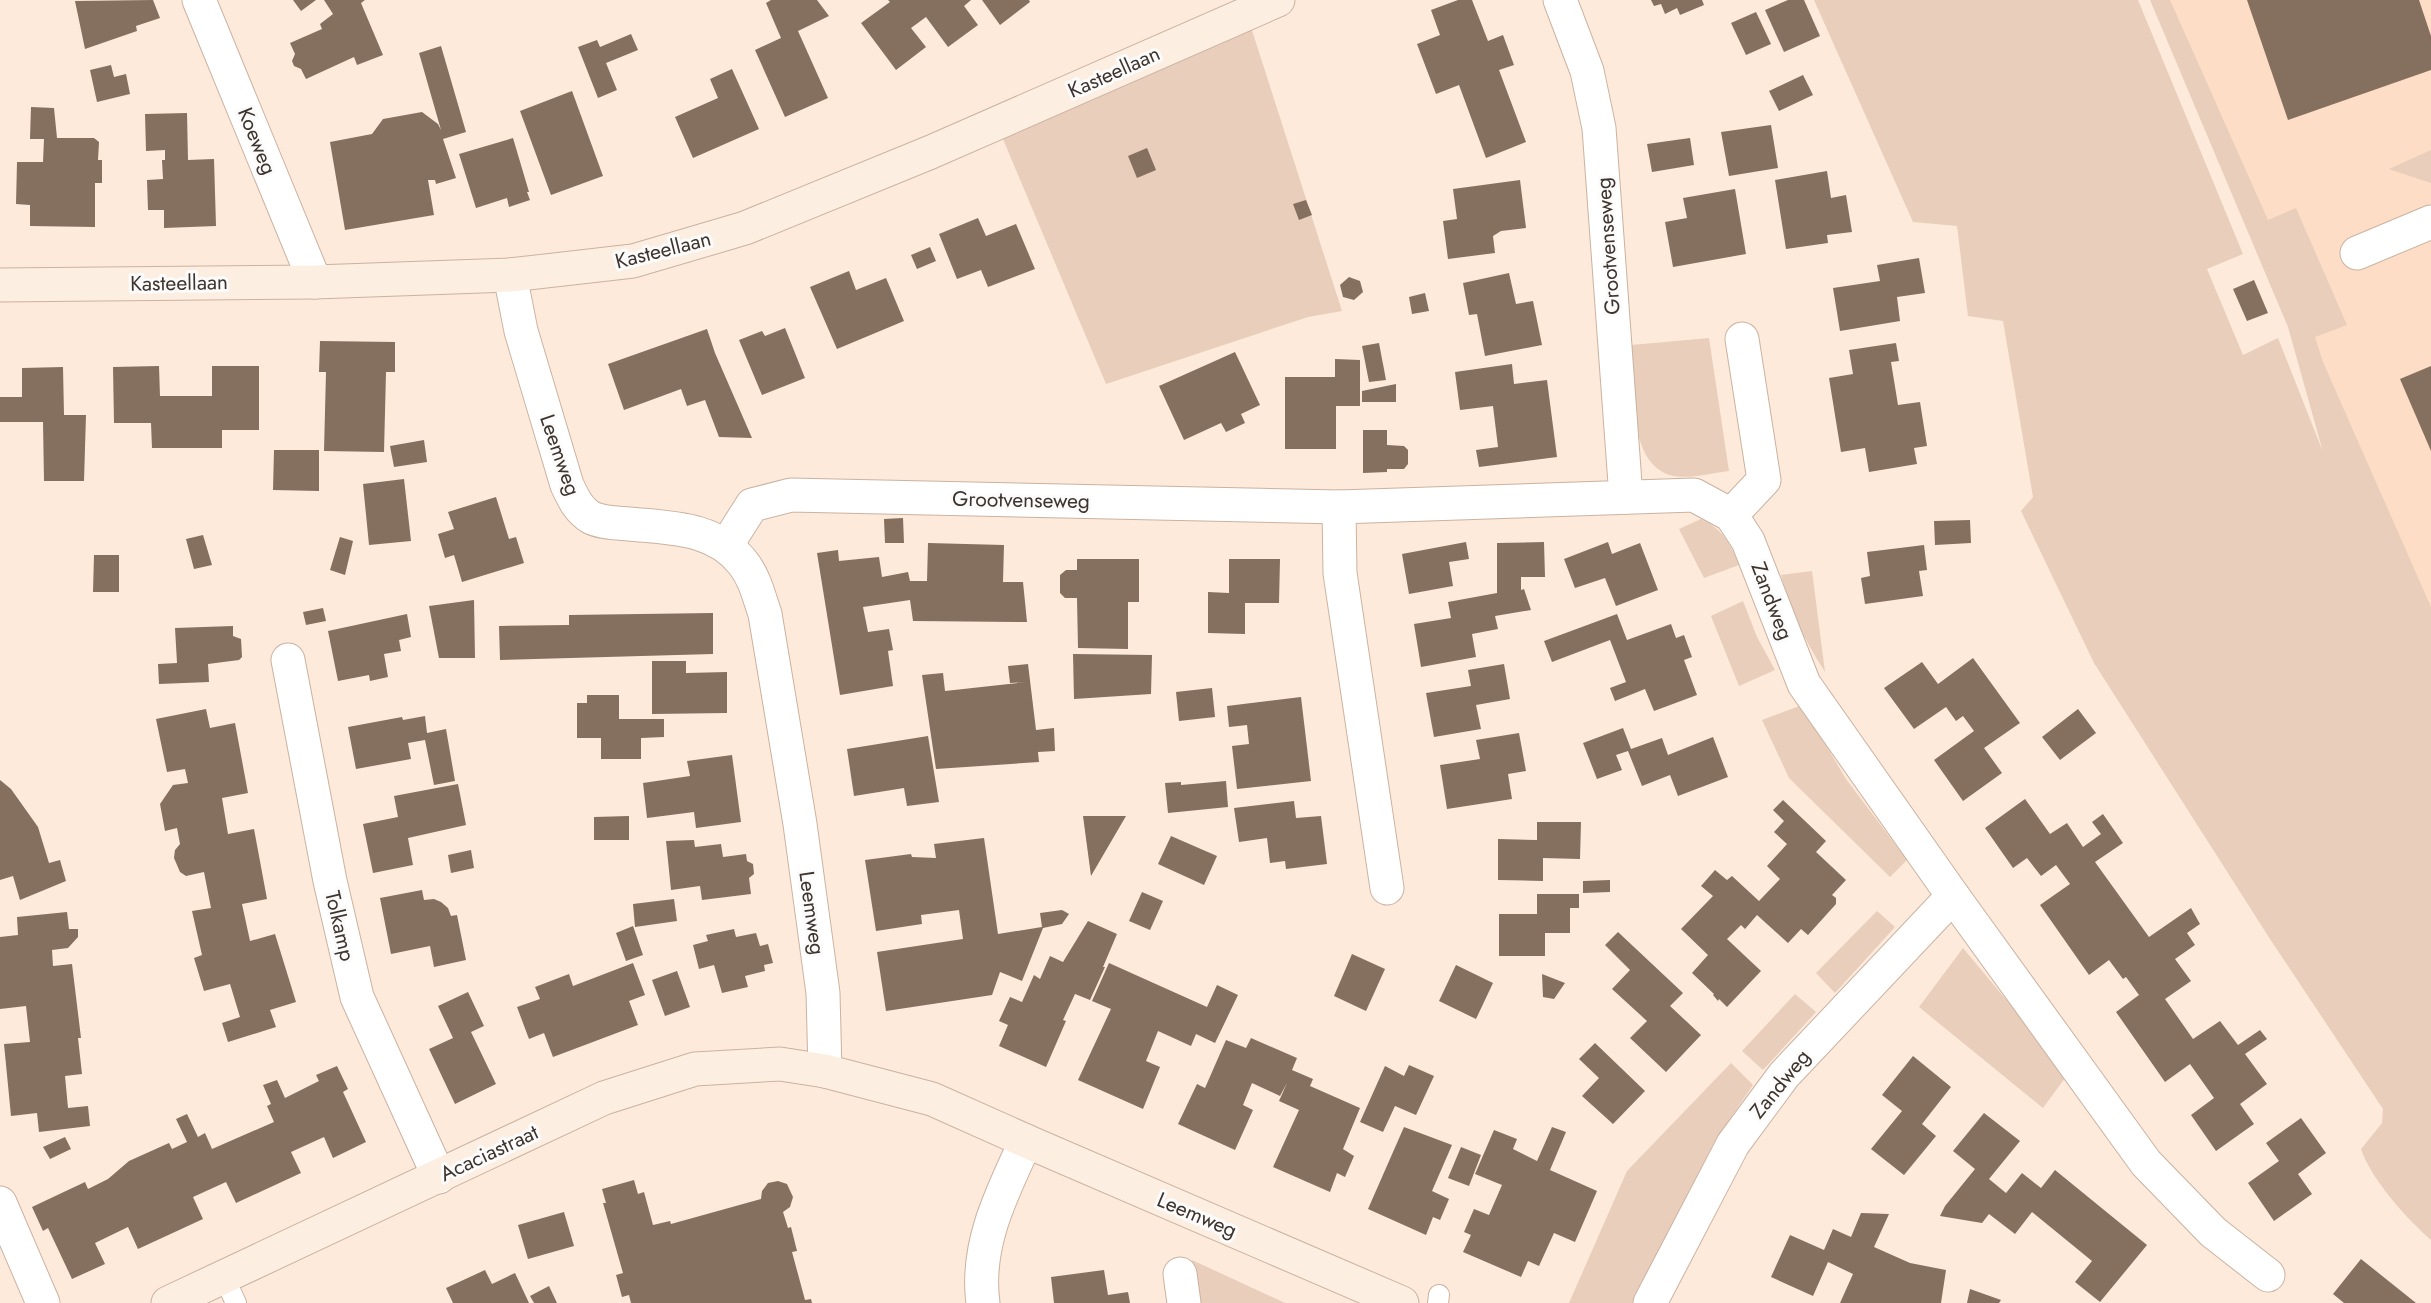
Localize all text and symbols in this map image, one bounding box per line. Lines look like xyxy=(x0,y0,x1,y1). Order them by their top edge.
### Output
street label: Kasteellaan xyxy=(1063,38,1165,106)
street label: Koeweg xyxy=(230,103,284,179)
street label: Grootvenseweg xyxy=(1588,176,1628,316)
street label: Kasteellaan xyxy=(612,224,714,276)
street label: Kasteellaan xyxy=(130,267,228,299)
street label: Leemweg xyxy=(532,410,588,500)
street label: Grootvenseweg xyxy=(952,484,1090,516)
street label: Zandweg xyxy=(1743,558,1801,644)
street label: Leemweg xyxy=(791,869,833,957)
street label: Tolkamp xyxy=(317,888,363,964)
street label: Zandweg xyxy=(1743,1043,1817,1125)
street label: Acaciastraat xyxy=(435,1117,543,1189)
street label: Leemweg xyxy=(1152,1185,1242,1245)

